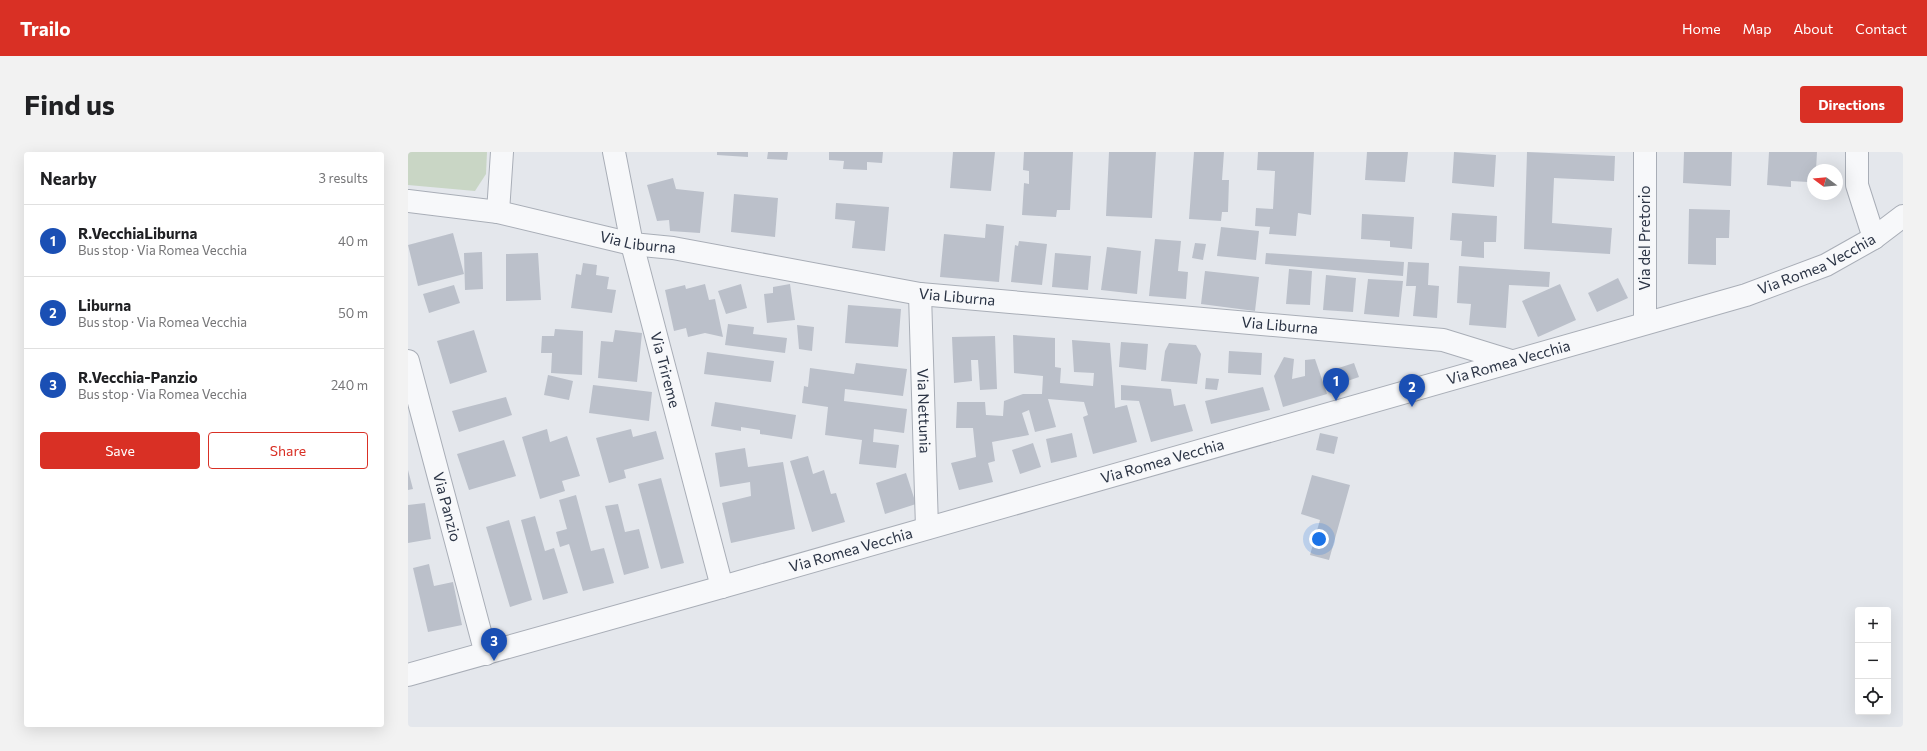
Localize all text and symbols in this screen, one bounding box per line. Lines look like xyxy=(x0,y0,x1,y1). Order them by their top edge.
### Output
text: Trailo xyxy=(20,17,71,40)
text: Home xyxy=(1682,20,1721,37)
text: Map xyxy=(1743,20,1771,37)
text: About xyxy=(1793,20,1833,37)
text: Contact xyxy=(1855,20,1907,37)
button: Directions xyxy=(1800,86,1903,123)
text: Find us xyxy=(24,87,115,121)
north arrow xyxy=(1807,164,1843,200)
text: Nearby xyxy=(40,168,97,189)
text: 3 results xyxy=(319,170,368,186)
street label: Via del Pretorio xyxy=(1635,186,1653,290)
text: R.VecchiaLiburna xyxy=(78,224,197,242)
street label: Via Liburna xyxy=(598,227,677,256)
street label: Via Romea Vecchia xyxy=(1755,229,1878,298)
text: 1 xyxy=(50,233,56,249)
text: 40 m xyxy=(338,233,368,249)
text: Bus stop · Via Romea Vecchia xyxy=(78,242,247,258)
street label: Via Liburna xyxy=(918,284,996,309)
text: Liburna xyxy=(78,296,131,314)
text: 2 xyxy=(49,305,57,321)
text: 50 m xyxy=(338,305,368,321)
street label: Via Liburna xyxy=(1241,312,1319,337)
text: Bus stop · Via Romea Vecchia xyxy=(78,314,247,330)
street label: Via Trireme xyxy=(647,330,685,410)
street label: Via Romea Vecchia xyxy=(1444,336,1572,388)
text: R.Vecchia-Panzio xyxy=(78,368,198,386)
street label: Via Nettunia xyxy=(914,368,935,454)
pin: 1 xyxy=(1323,368,1349,401)
pin: 2 xyxy=(1399,374,1425,407)
text: 3 xyxy=(49,377,57,393)
text: 240 m xyxy=(331,377,368,393)
text: Bus stop · Via Romea Vecchia xyxy=(78,386,247,402)
button: Save xyxy=(40,432,200,469)
button: Share xyxy=(208,432,368,469)
street label: Via Romea Vecchia xyxy=(1098,434,1226,487)
street label: Via Panzio xyxy=(430,470,466,543)
street label: Via Romea Vecchia xyxy=(787,523,914,575)
your location xyxy=(1309,529,1329,549)
map controls xyxy=(1855,607,1891,715)
button: + xyxy=(1855,607,1891,643)
pin: 3 xyxy=(481,628,507,661)
button: − xyxy=(1855,643,1891,679)
button: locate xyxy=(1855,679,1891,715)

